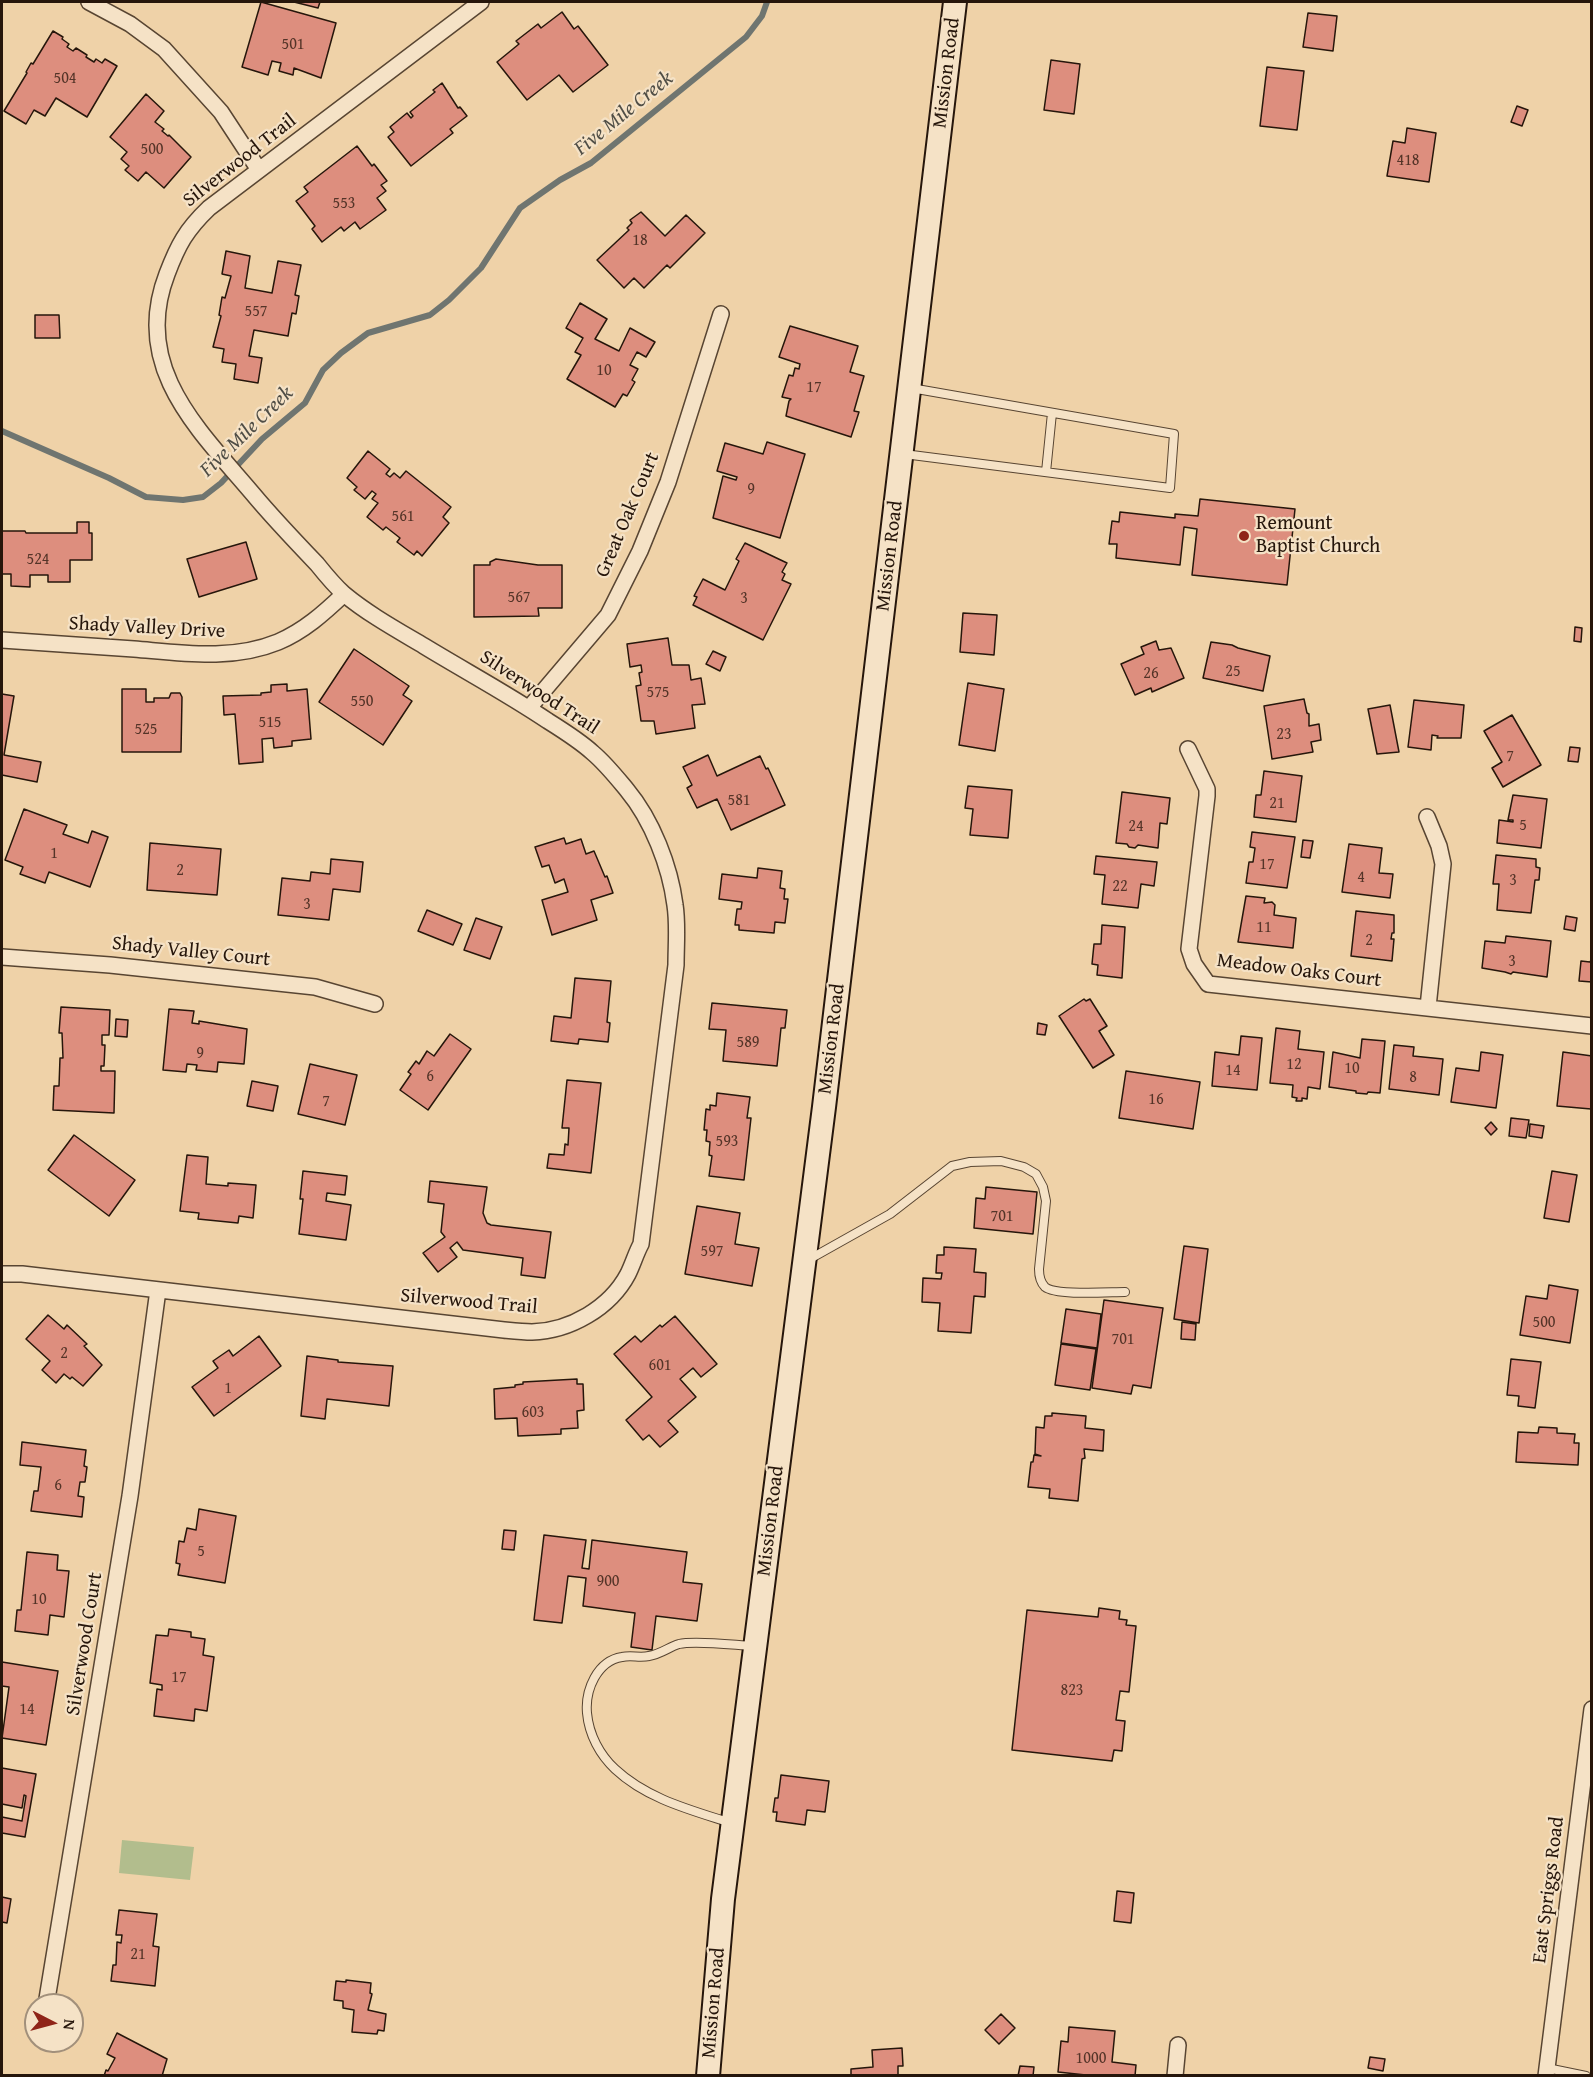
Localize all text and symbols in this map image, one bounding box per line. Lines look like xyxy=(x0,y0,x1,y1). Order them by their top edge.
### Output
street label: Mission Road xyxy=(928,16,966,130)
house number: 501 xyxy=(281,35,305,55)
water label: Five Mile Creek xyxy=(569,66,679,162)
house number: 504 xyxy=(53,69,77,89)
street label: Silverwood Trail xyxy=(178,109,302,213)
house number: 500 xyxy=(140,140,164,160)
house number: 418 xyxy=(1396,151,1420,171)
house number: 553 xyxy=(332,194,356,214)
house number: 18 xyxy=(632,231,648,251)
house number: 557 xyxy=(244,302,268,322)
house number: 10 xyxy=(596,361,612,381)
house number: 17 xyxy=(806,378,822,398)
water label: Five Mile Creek xyxy=(195,381,299,483)
street label: Great Oak Court xyxy=(591,449,665,581)
house number: 9 xyxy=(747,480,755,500)
street label: Mission Road xyxy=(871,499,909,613)
house number: 561 xyxy=(391,507,415,527)
place label: Remount Baptist Church xyxy=(1256,512,1380,559)
marker: Remount Baptist Church xyxy=(1237,529,1251,543)
house number: 524 xyxy=(26,550,50,570)
house number: 567 xyxy=(507,588,531,608)
house number: 3 xyxy=(740,589,748,609)
street label: Shady Valley Drive xyxy=(68,612,226,644)
street label: Silverwood Trail xyxy=(475,646,603,740)
house number: 25 xyxy=(1225,662,1241,682)
house number: 26 xyxy=(1143,664,1159,684)
house number: 575 xyxy=(646,683,670,703)
house number: 550 xyxy=(350,692,374,712)
house number: 515 xyxy=(258,713,282,733)
house number: 525 xyxy=(134,720,158,740)
house number: 23 xyxy=(1276,725,1292,745)
house number: 7 xyxy=(1506,747,1514,767)
house number: 581 xyxy=(727,791,751,811)
house number: 21 xyxy=(1269,794,1285,814)
house number: 5 xyxy=(1519,816,1527,836)
house number: 24 xyxy=(1128,817,1144,837)
house number: 1 xyxy=(50,844,58,864)
house number: 17 xyxy=(1259,855,1275,875)
house number: 2 xyxy=(176,861,184,881)
house number: 4 xyxy=(1357,868,1365,888)
house number: 3 xyxy=(1509,871,1517,891)
house number: 22 xyxy=(1112,877,1128,897)
house number: 3 xyxy=(303,895,311,915)
house number: 11 xyxy=(1256,918,1272,938)
house number: 2 xyxy=(1365,931,1373,951)
street label: Shady Valley Court xyxy=(111,932,271,972)
street label: Meadow Oaks Court xyxy=(1215,949,1383,993)
house number: 3 xyxy=(1508,952,1516,972)
street label: Mission Road xyxy=(813,982,851,1096)
house number: 589 xyxy=(736,1033,760,1053)
house number: 9 xyxy=(196,1044,204,1064)
house number: 12 xyxy=(1286,1055,1302,1075)
house number: 10 xyxy=(1344,1059,1360,1079)
house number: 14 xyxy=(1225,1061,1241,1081)
house number: 6 xyxy=(426,1067,434,1087)
house number: 8 xyxy=(1409,1068,1417,1088)
house number: 16 xyxy=(1148,1090,1164,1110)
house number: 7 xyxy=(322,1092,330,1112)
house number: 593 xyxy=(715,1132,739,1152)
house number: 701 xyxy=(990,1207,1014,1227)
house number: 597 xyxy=(700,1242,724,1262)
street label: Silverwood Trail xyxy=(399,1284,539,1320)
house number: 500 xyxy=(1532,1313,1556,1333)
house number: 701 xyxy=(1111,1330,1135,1350)
house number: 2 xyxy=(60,1344,68,1364)
house number: 601 xyxy=(648,1356,672,1376)
house number: 1 xyxy=(224,1379,232,1399)
house number: 603 xyxy=(521,1403,545,1423)
street label: Mission Road xyxy=(752,1464,790,1578)
house number: 6 xyxy=(54,1476,62,1496)
house number: 5 xyxy=(197,1542,205,1562)
street label: Silverwood Court xyxy=(62,1571,108,1717)
house number: 900 xyxy=(596,1572,620,1592)
house number: 10 xyxy=(31,1590,47,1610)
house number: 17 xyxy=(171,1668,187,1688)
house number: 823 xyxy=(1060,1681,1084,1701)
house number: 14 xyxy=(19,1700,35,1720)
street label: East Spriggs Road xyxy=(1528,1815,1570,1965)
house number: 21 xyxy=(130,1945,146,1965)
street label: Mission Road xyxy=(697,1947,731,2059)
north arrow xyxy=(24,1993,84,2053)
text: N xyxy=(57,2018,82,2031)
house number: 1000 xyxy=(1076,2049,1106,2069)

